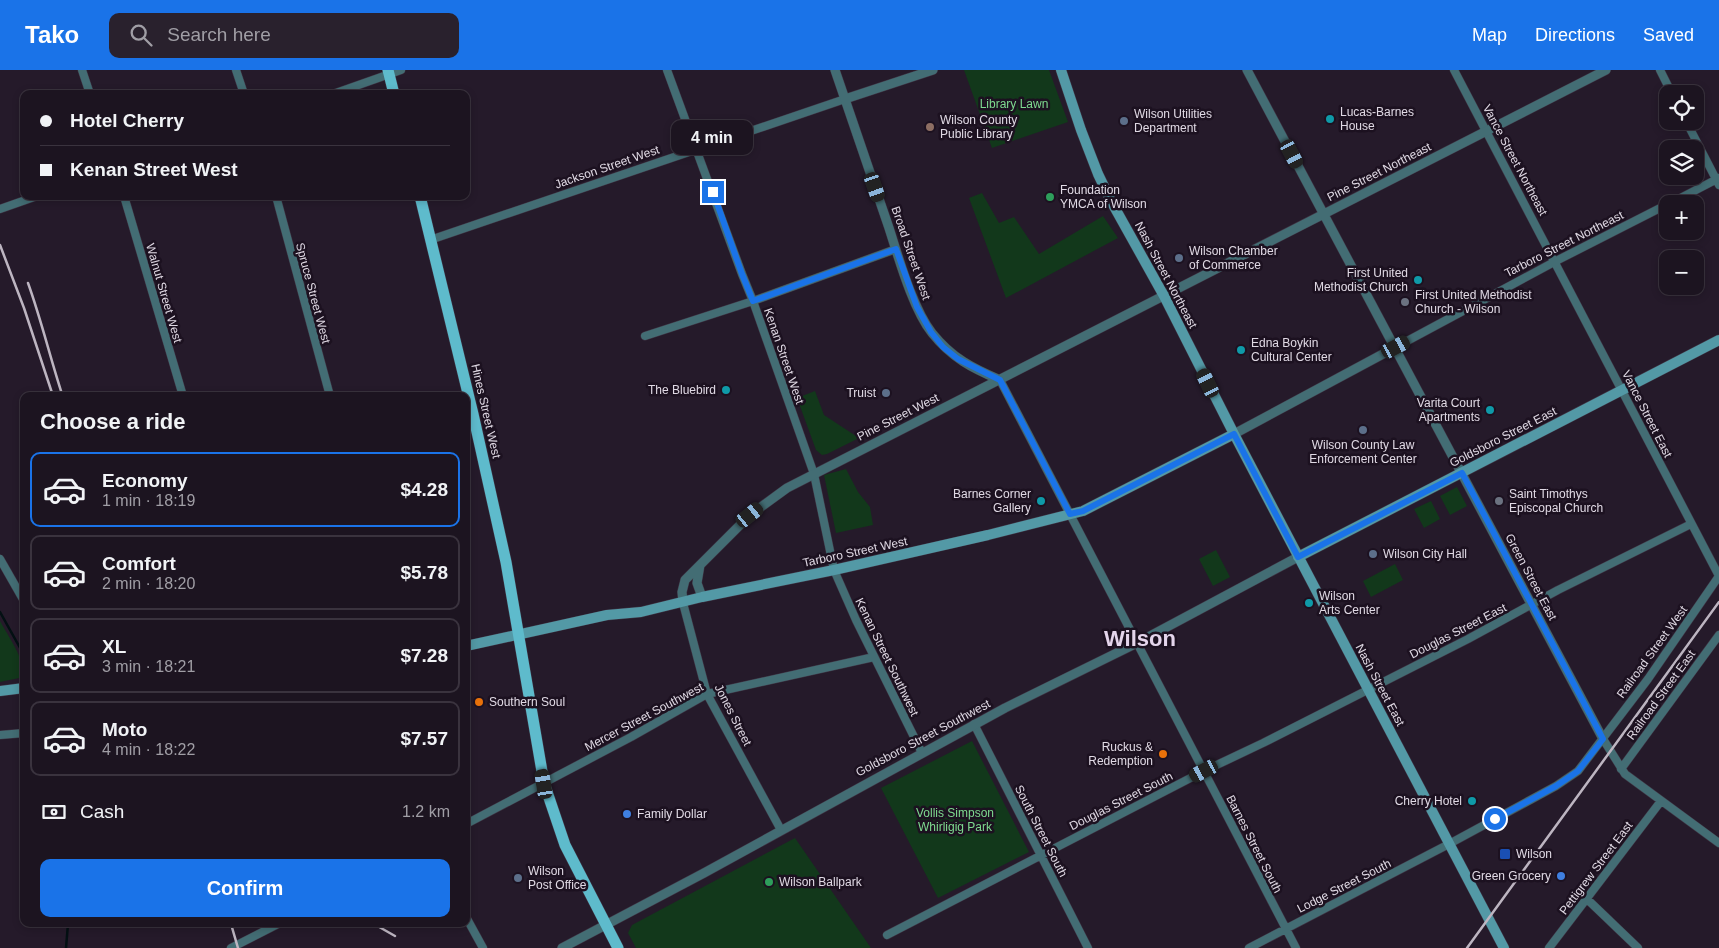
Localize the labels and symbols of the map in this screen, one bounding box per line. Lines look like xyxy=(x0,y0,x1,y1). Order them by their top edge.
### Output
park label: Library Lawn xyxy=(980,97,1048,111)
street label: Vance Street Northeast xyxy=(1480,102,1551,219)
place label: Lucas-Barnes House xyxy=(1340,105,1414,133)
place label: Wilson Utilities Department xyxy=(1134,107,1212,135)
place label: Wilson County Public Library xyxy=(940,113,1017,141)
marker: Lucas-Barnes House xyxy=(1324,113,1336,125)
marker: Wilson Utilities Department xyxy=(1118,115,1130,127)
callout: 4 min xyxy=(672,119,754,154)
marker: Wilson County Public Library xyxy=(924,121,936,133)
car xyxy=(1278,137,1305,171)
street label: Pine Street Northeast xyxy=(1325,139,1434,204)
street label: Jackson Street West xyxy=(553,142,662,191)
car xyxy=(863,170,886,204)
route end xyxy=(702,181,724,203)
place label: Foundation YMCA of Wilson xyxy=(1060,183,1147,211)
marker: Foundation YMCA of Wilson xyxy=(1044,191,1056,203)
street label: Broad Street West xyxy=(888,204,934,302)
street label: Tarboro Street Northeast xyxy=(1502,208,1626,280)
street label: Nash Street Northeast xyxy=(1132,219,1200,331)
street label: Spruce Street West xyxy=(293,241,333,346)
street label: Walnut Street West xyxy=(143,242,185,345)
place label: Wilson Chamber of Commerce xyxy=(1189,244,1278,272)
marker: Wilson Chamber of Commerce xyxy=(1173,252,1185,264)
place label: First United Methodist Church xyxy=(1314,266,1408,294)
marker: First United Methodist Church xyxy=(1412,274,1424,286)
place label: First United Methodist Church - Wilson xyxy=(1415,288,1532,316)
marker: First United Methodist Church - Wilson xyxy=(1399,296,1411,308)
street label: Kenan Street West xyxy=(761,306,807,406)
car xyxy=(1379,333,1412,361)
place label: Edna Boykin Cultural Center xyxy=(1251,336,1332,364)
marker: Edna Boykin Cultural Center xyxy=(1235,344,1247,356)
street label: Hines Street West xyxy=(468,362,504,460)
car xyxy=(1194,366,1221,400)
street label: Vance Street East xyxy=(1619,368,1675,460)
place label: The Bluebird xyxy=(648,383,716,397)
marker: The Bluebird xyxy=(720,384,732,396)
place label: Truist xyxy=(846,386,877,400)
marker: Truist xyxy=(880,387,892,399)
street label: Pine Street West xyxy=(855,390,942,444)
place label: Varita Court Apartments xyxy=(1417,396,1481,424)
street label: Goldsboro Street East xyxy=(1447,404,1559,470)
marker: Varita Court Apartments xyxy=(1484,404,1496,416)
marker: Wilson County Law Enforcement Center xyxy=(1357,424,1369,436)
place label: Wilson County Law Enforcement Center xyxy=(1309,438,1417,466)
place label: Barnes Corner Gallery xyxy=(953,487,1031,515)
place label: Saint Timothys Episcopal Church xyxy=(1509,487,1603,515)
marker: Barnes Corner Gallery xyxy=(1035,495,1047,507)
marker: Saint Timothys Episcopal Church xyxy=(1493,495,1505,507)
car xyxy=(733,500,766,530)
street label: Green Street East xyxy=(1502,531,1560,623)
street label: Tarboro Street West xyxy=(801,534,909,570)
place label: Wilson City Hall xyxy=(1383,547,1467,561)
marker: Wilson City Hall xyxy=(1367,548,1379,560)
place label: Wilson Arts Center xyxy=(1319,589,1380,617)
street label: Kenan Street Southwest xyxy=(852,596,922,719)
marker: Wilson Arts Center xyxy=(1303,597,1315,609)
street label: Douglas Street East xyxy=(1407,600,1509,661)
street label: Railroad Street West xyxy=(1614,603,1691,701)
district label: Wilson xyxy=(1104,626,1176,651)
street label: Nash Street East xyxy=(1353,642,1408,729)
street label: Railroad Street East xyxy=(1624,647,1699,743)
street label: Mercer Street Southwest xyxy=(582,680,706,754)
street label: Jones Street xyxy=(711,682,755,749)
place label: Southern Soul xyxy=(489,695,565,709)
marker: Southern Soul xyxy=(473,696,485,708)
street label: Goldsboro Street Southwest xyxy=(853,696,993,779)
place label: Ruckus & Redemption xyxy=(1088,740,1153,768)
marker: Ruckus & Redemption xyxy=(1157,748,1169,760)
car xyxy=(1187,757,1220,785)
car xyxy=(534,768,553,800)
street label: Douglas Street South xyxy=(1067,769,1175,833)
street label: South Street South xyxy=(1012,783,1070,879)
street label: Barnes Street South xyxy=(1223,793,1285,895)
place label: Cherry Hotel xyxy=(1395,794,1462,808)
marker: Cherry Hotel xyxy=(1466,795,1478,807)
park label: Vollis Simpson Whirligig Park xyxy=(916,806,994,834)
place label: Family Dollar xyxy=(637,807,707,821)
marker: Family Dollar xyxy=(621,808,633,820)
route start xyxy=(1484,808,1506,830)
street label: Pettigrew Street East xyxy=(1556,818,1636,917)
marker: Wilson xyxy=(1498,847,1512,861)
place label: Wilson xyxy=(1516,847,1552,861)
street label: Lodge Street South xyxy=(1295,856,1393,916)
place label: Wilson Post Office xyxy=(528,864,587,892)
place label: Green Grocery xyxy=(1472,869,1551,883)
marker: Green Grocery xyxy=(1555,870,1567,882)
marker: Wilson Post Office xyxy=(512,872,524,884)
place label: Wilson Ballpark xyxy=(779,875,863,889)
marker: Wilson Ballpark xyxy=(763,876,775,888)

